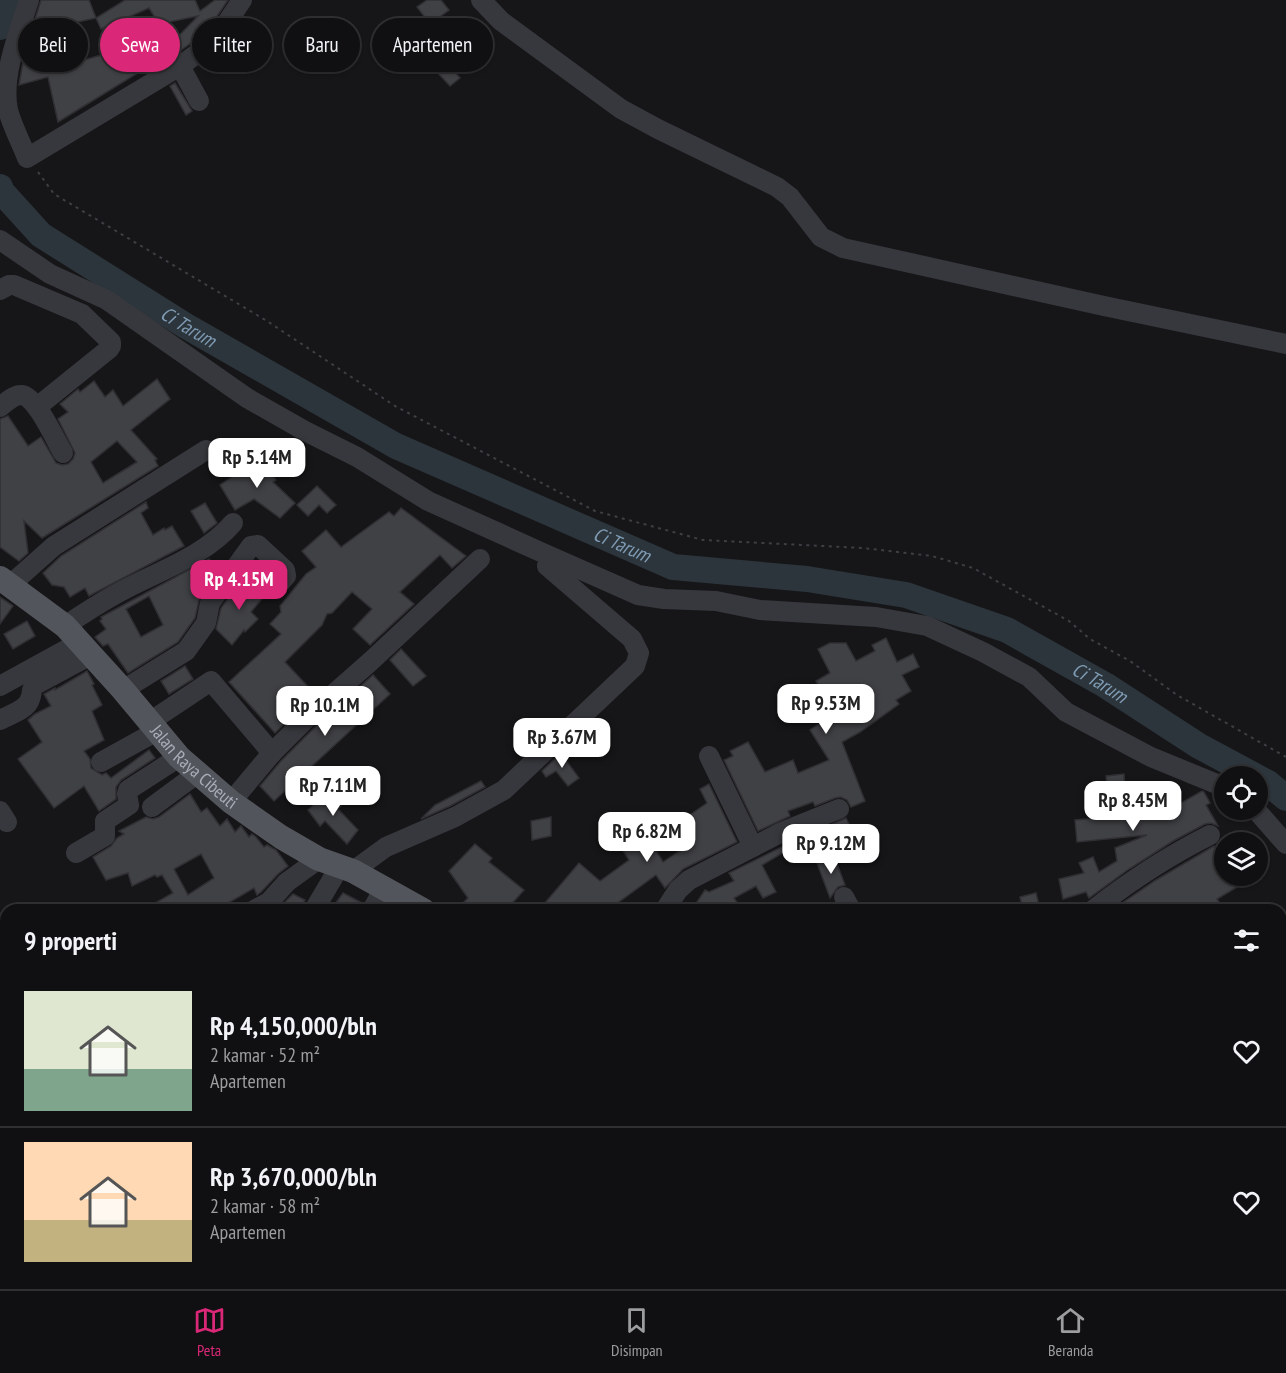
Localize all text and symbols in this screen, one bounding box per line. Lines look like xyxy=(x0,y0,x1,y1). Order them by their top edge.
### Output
chip: Beli xyxy=(18,18,88,72)
chip: Sewa xyxy=(100,18,180,72)
chip: Filter xyxy=(192,18,272,72)
chip: Baru xyxy=(284,18,360,72)
chip: Apartemen xyxy=(372,18,493,72)
water label: Ci Tarum xyxy=(156,300,221,354)
pin: Rp 5.14M xyxy=(195,438,319,489)
text: Rp 5.14M xyxy=(222,444,292,470)
water label: Ci Tarum xyxy=(589,521,655,569)
pin: Rp 4.15M xyxy=(177,560,301,611)
text: Rp 4.15M xyxy=(204,566,274,592)
water label: Ci Tarum xyxy=(1067,656,1133,709)
pin: Rp 9.53M xyxy=(764,684,888,735)
pin: Rp 10.1M xyxy=(263,686,387,737)
text: Rp 9.53M xyxy=(791,690,861,716)
text: Rp 10.1M xyxy=(290,692,360,718)
pin: Rp 3.67M xyxy=(500,718,624,769)
street label: Jalan Raya Cibeuti xyxy=(145,719,242,814)
text: Rp 3.67M xyxy=(527,724,597,750)
pin: Rp 7.11M xyxy=(271,766,395,817)
map controls xyxy=(1214,766,1268,886)
button: locate xyxy=(1214,766,1268,820)
text: Rp 7.11M xyxy=(299,772,367,798)
pin: Rp 8.45M xyxy=(1071,781,1195,832)
text: Rp 8.45M xyxy=(1098,787,1168,813)
pin: Rp 6.82M xyxy=(585,812,709,863)
text: Rp 6.82M xyxy=(612,818,682,844)
pin: Rp 9.12M xyxy=(769,824,893,875)
text: Rp 9.12M xyxy=(796,830,866,856)
button: layers xyxy=(1214,832,1268,886)
text: 9 properti xyxy=(24,924,117,957)
icon: filters xyxy=(1230,924,1263,957)
text: Rp 4,150,000/bln xyxy=(210,1009,377,1042)
icon: home xyxy=(72,1015,144,1087)
icon: heart xyxy=(1230,1035,1263,1068)
text: 2 kamar · 52 m² xyxy=(210,1042,320,1068)
text: Apartemen xyxy=(210,1068,286,1094)
text: Rp 3,670,000/bln xyxy=(210,1160,377,1193)
icon: home xyxy=(72,1166,144,1238)
icon: heart xyxy=(1230,1186,1263,1219)
text: 2 kamar · 58 m² xyxy=(210,1193,320,1219)
text: Apartemen xyxy=(210,1219,286,1245)
tab: Peta xyxy=(193,1304,226,1360)
tab: Disimpan xyxy=(611,1304,663,1360)
tab: Beranda xyxy=(1048,1304,1093,1360)

